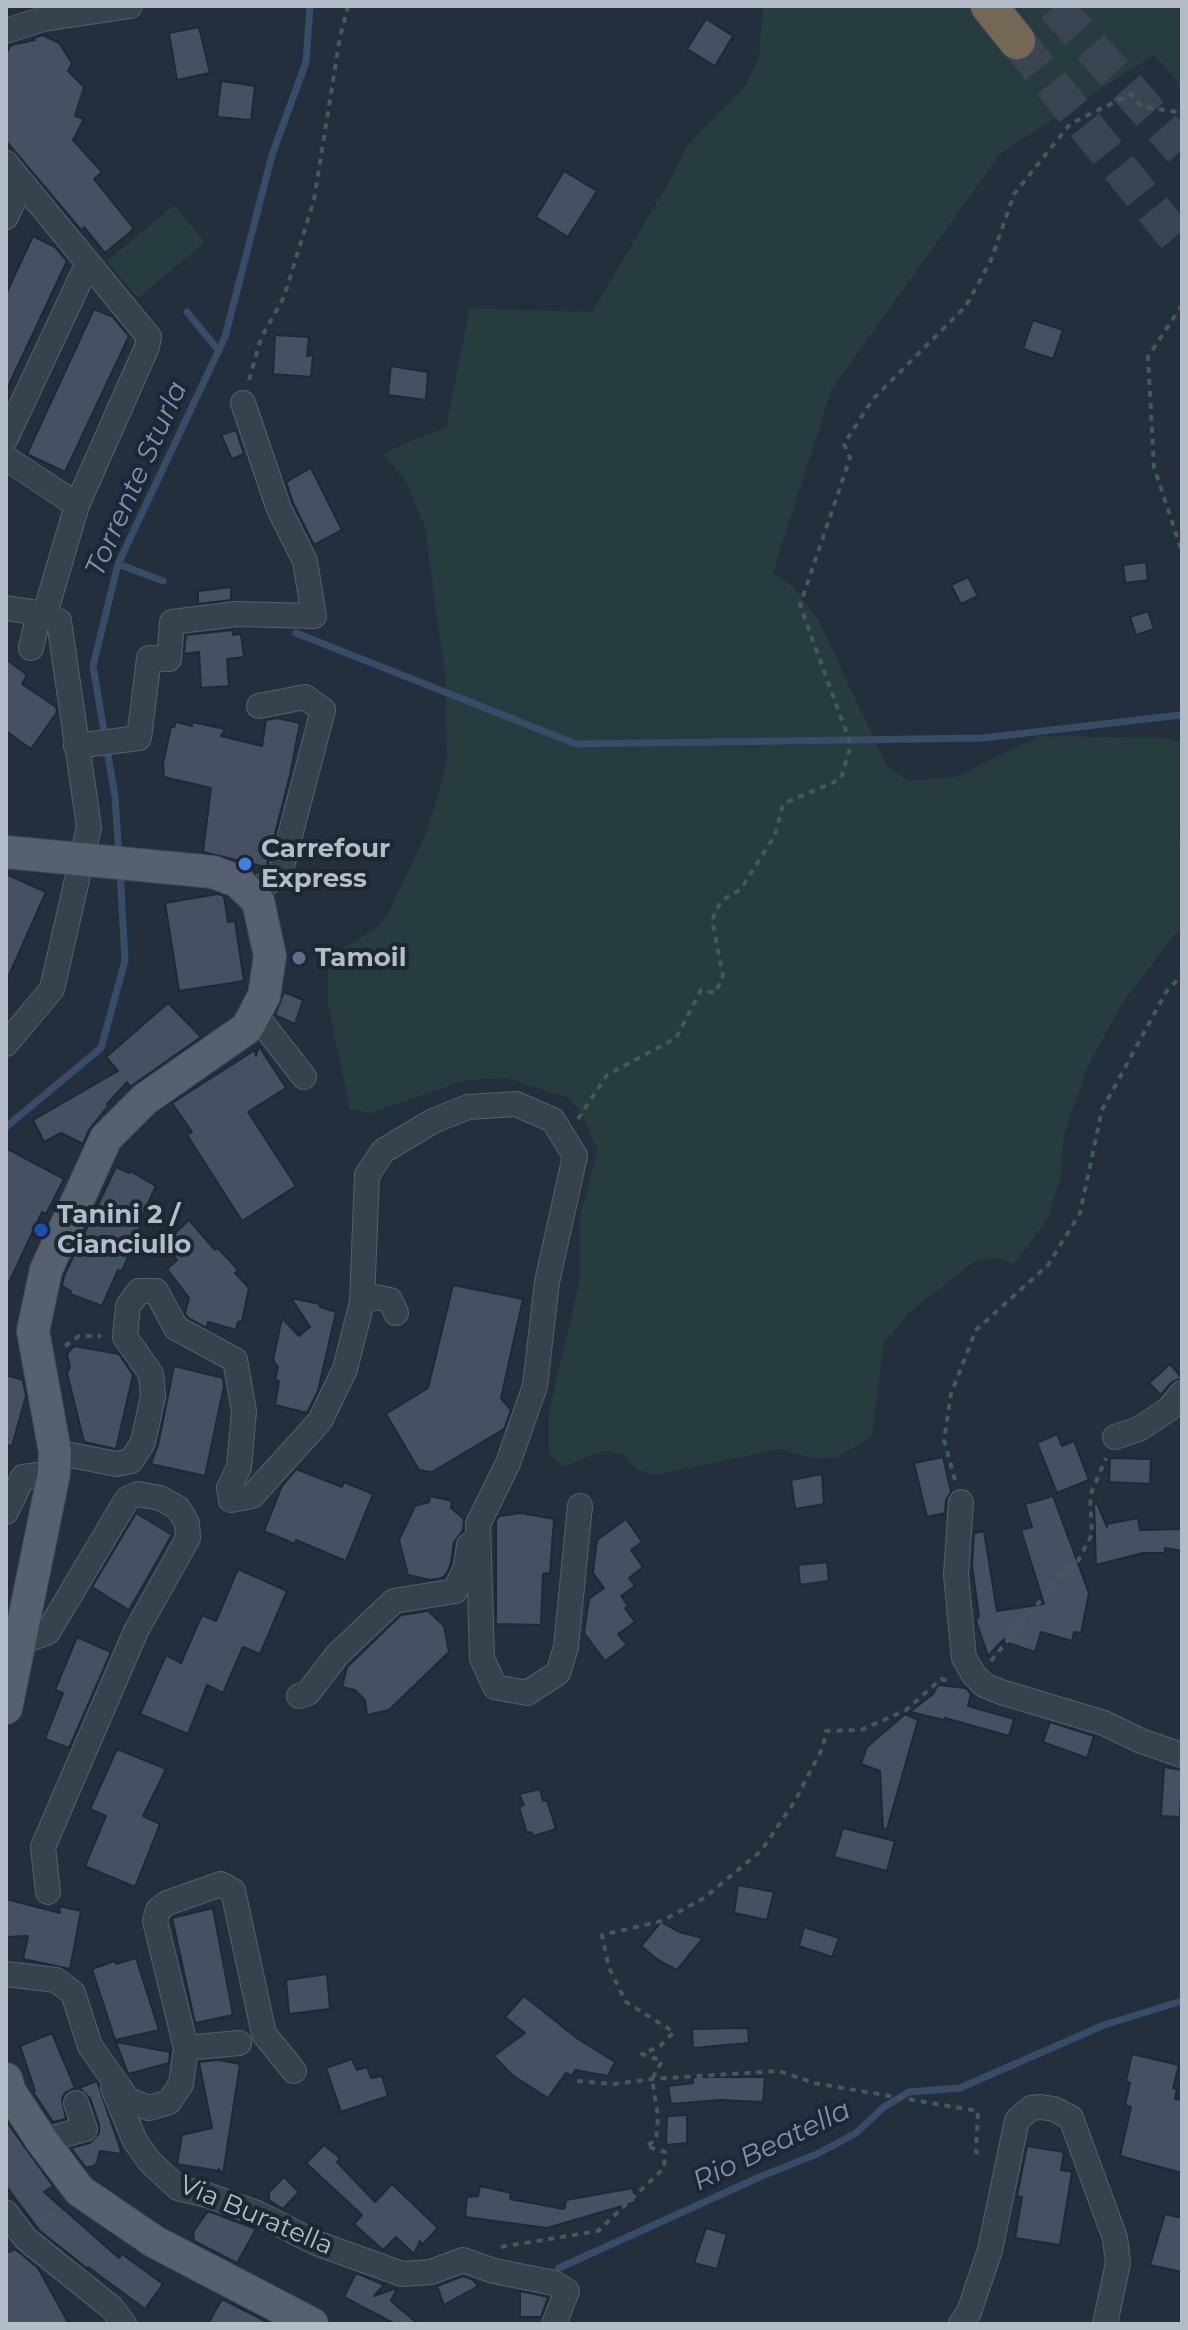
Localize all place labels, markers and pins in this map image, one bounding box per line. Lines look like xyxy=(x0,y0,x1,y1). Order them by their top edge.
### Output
place label: Carrefour Express xyxy=(261,833,390,894)
marker: Carrefour Express xyxy=(236,855,254,873)
place label: Tamoil xyxy=(315,942,406,974)
marker: Tamoil xyxy=(290,949,308,967)
place label: Tanini 2 / Cianciullo xyxy=(57,1199,191,1260)
marker: Tanini 2 / Cianciullo xyxy=(32,1221,50,1239)

